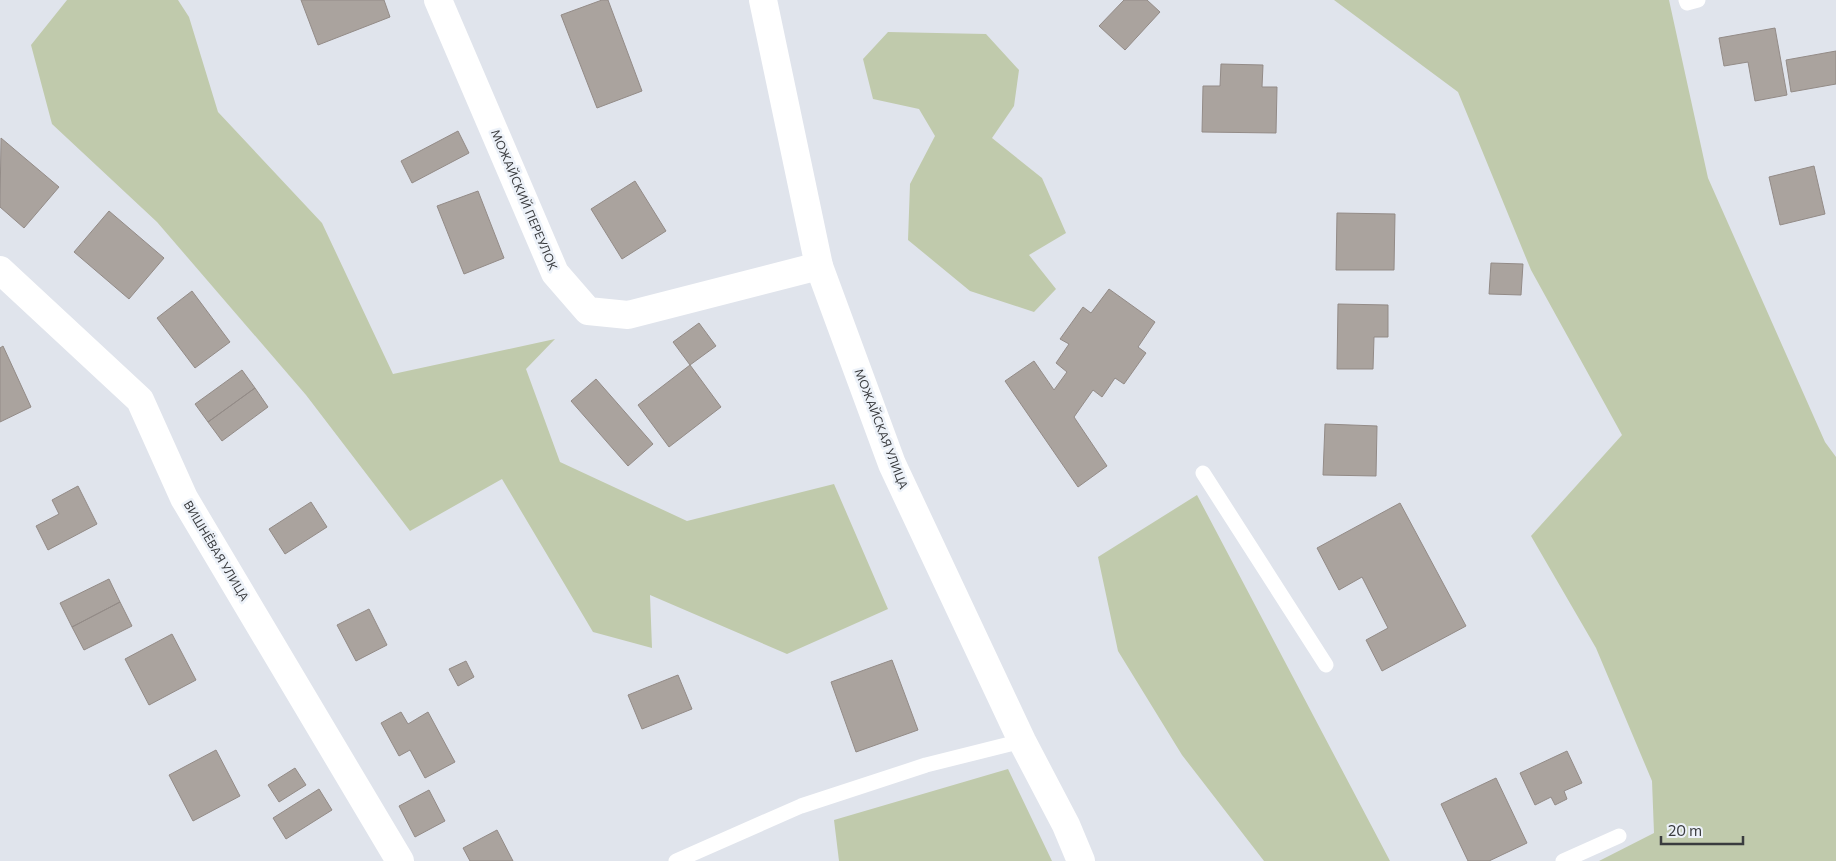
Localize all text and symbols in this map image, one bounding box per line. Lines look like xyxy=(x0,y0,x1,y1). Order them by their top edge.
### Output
street label: МОЖАЙСКИЙ ПЕРЕУЛОК xyxy=(489,127,561,272)
street label: МОЖАЙСКАЯ УЛИЦА xyxy=(853,366,911,491)
street label: ВИШНЁВАЯ УЛИЦА xyxy=(181,498,252,603)
scale bar xyxy=(1661,814,1744,846)
text: 20 m xyxy=(1668,821,1702,839)

